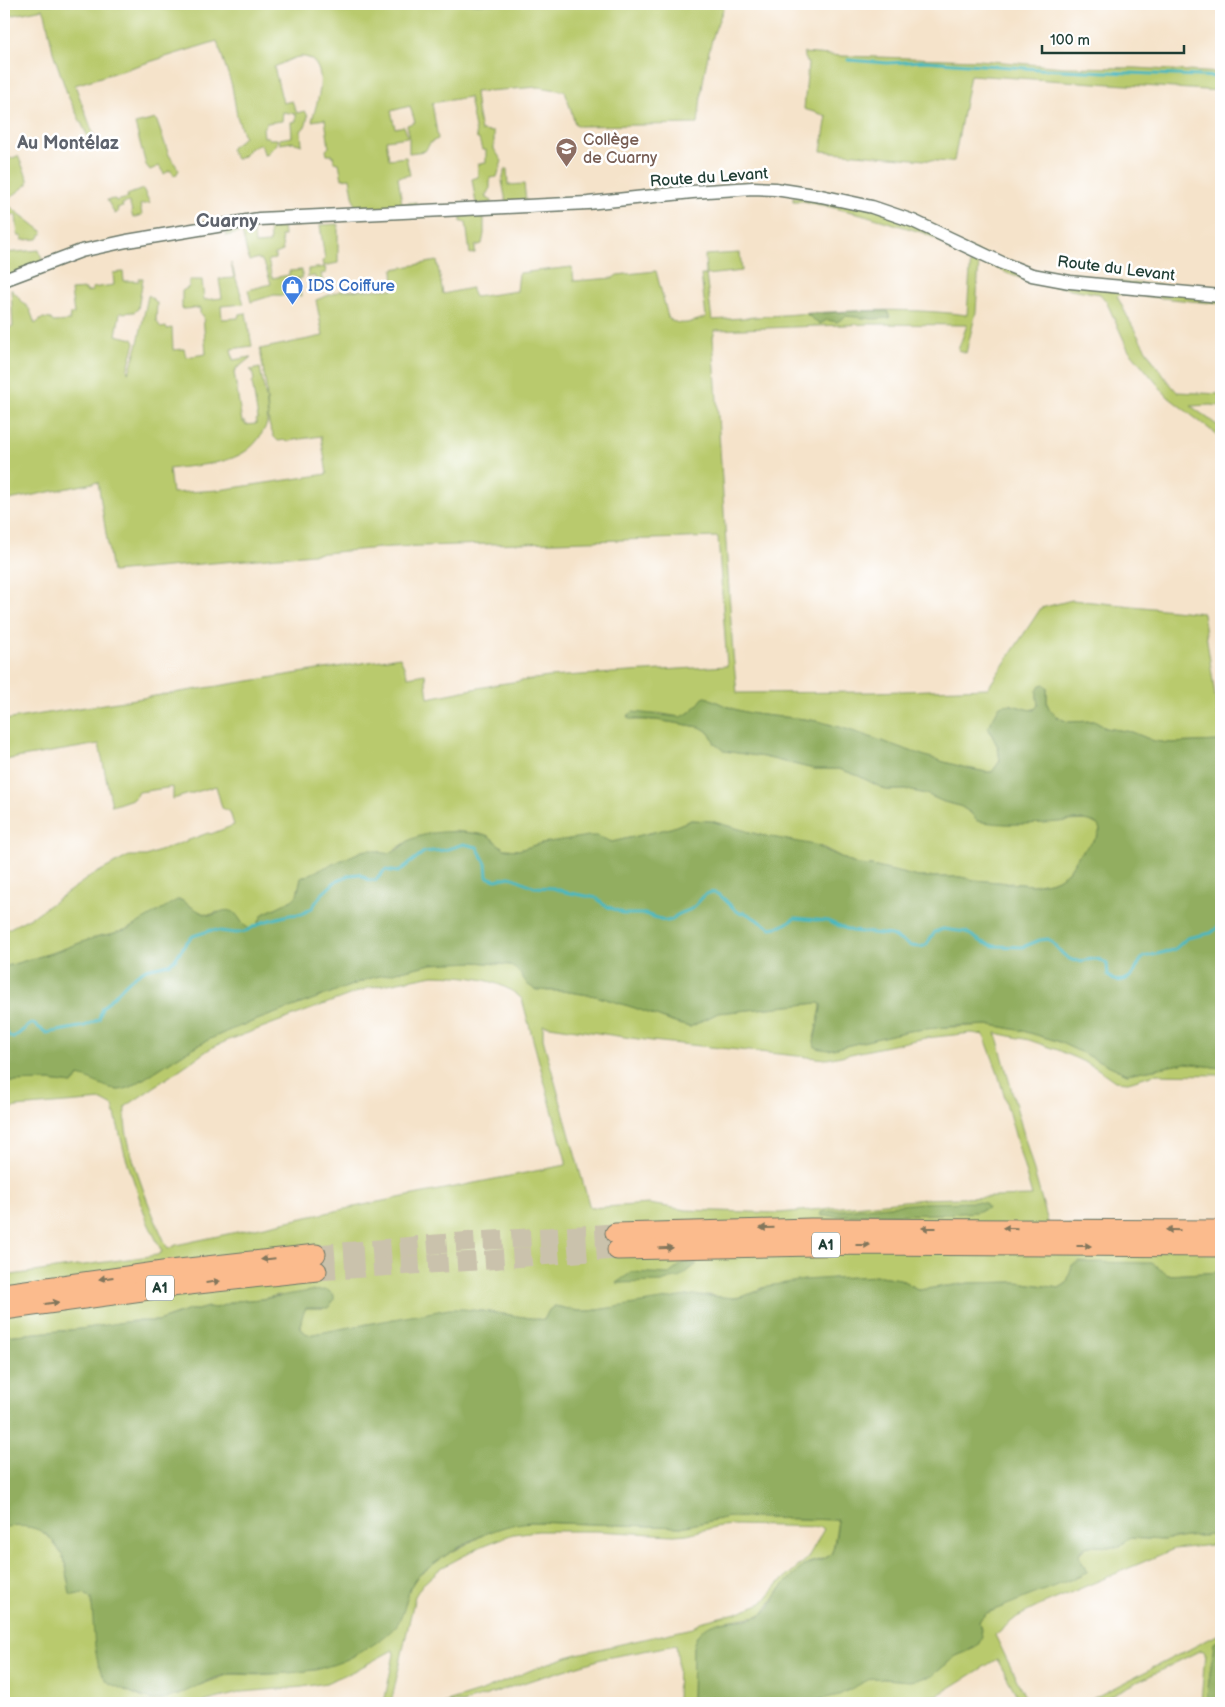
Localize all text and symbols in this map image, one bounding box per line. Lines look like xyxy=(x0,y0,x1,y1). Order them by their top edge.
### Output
scale bar xyxy=(1042,22,1185,54)
text: 100 m xyxy=(1050,31,1090,50)
place label: Collège de Cuarny xyxy=(583,131,658,168)
district label: Au Montélaz xyxy=(16,133,119,154)
school or university icon: Collège de Cuarny xyxy=(555,137,579,168)
street label: Route du Levant xyxy=(649,164,769,192)
district label: Cuarny xyxy=(196,210,258,233)
street label: Route du Levant xyxy=(1056,252,1176,286)
shop icon: IDS Coiffure xyxy=(280,274,304,305)
place label: IDS Coiffure xyxy=(308,277,396,296)
one-way arrow xyxy=(921,1224,937,1232)
one-way arrow xyxy=(1002,1224,1018,1232)
one-way arrow xyxy=(758,1225,774,1233)
one-way arrow xyxy=(1164,1226,1180,1234)
road number: A1 xyxy=(812,1232,840,1258)
one-way arrow xyxy=(855,1241,871,1249)
one-way arrow xyxy=(1076,1242,1092,1250)
one-way arrow xyxy=(658,1244,674,1252)
one-way arrow xyxy=(259,1255,275,1263)
one-way arrow xyxy=(98,1274,114,1282)
road number: A1 xyxy=(146,1276,174,1300)
one-way arrow xyxy=(205,1278,221,1286)
one-way arrow xyxy=(44,1299,60,1307)

